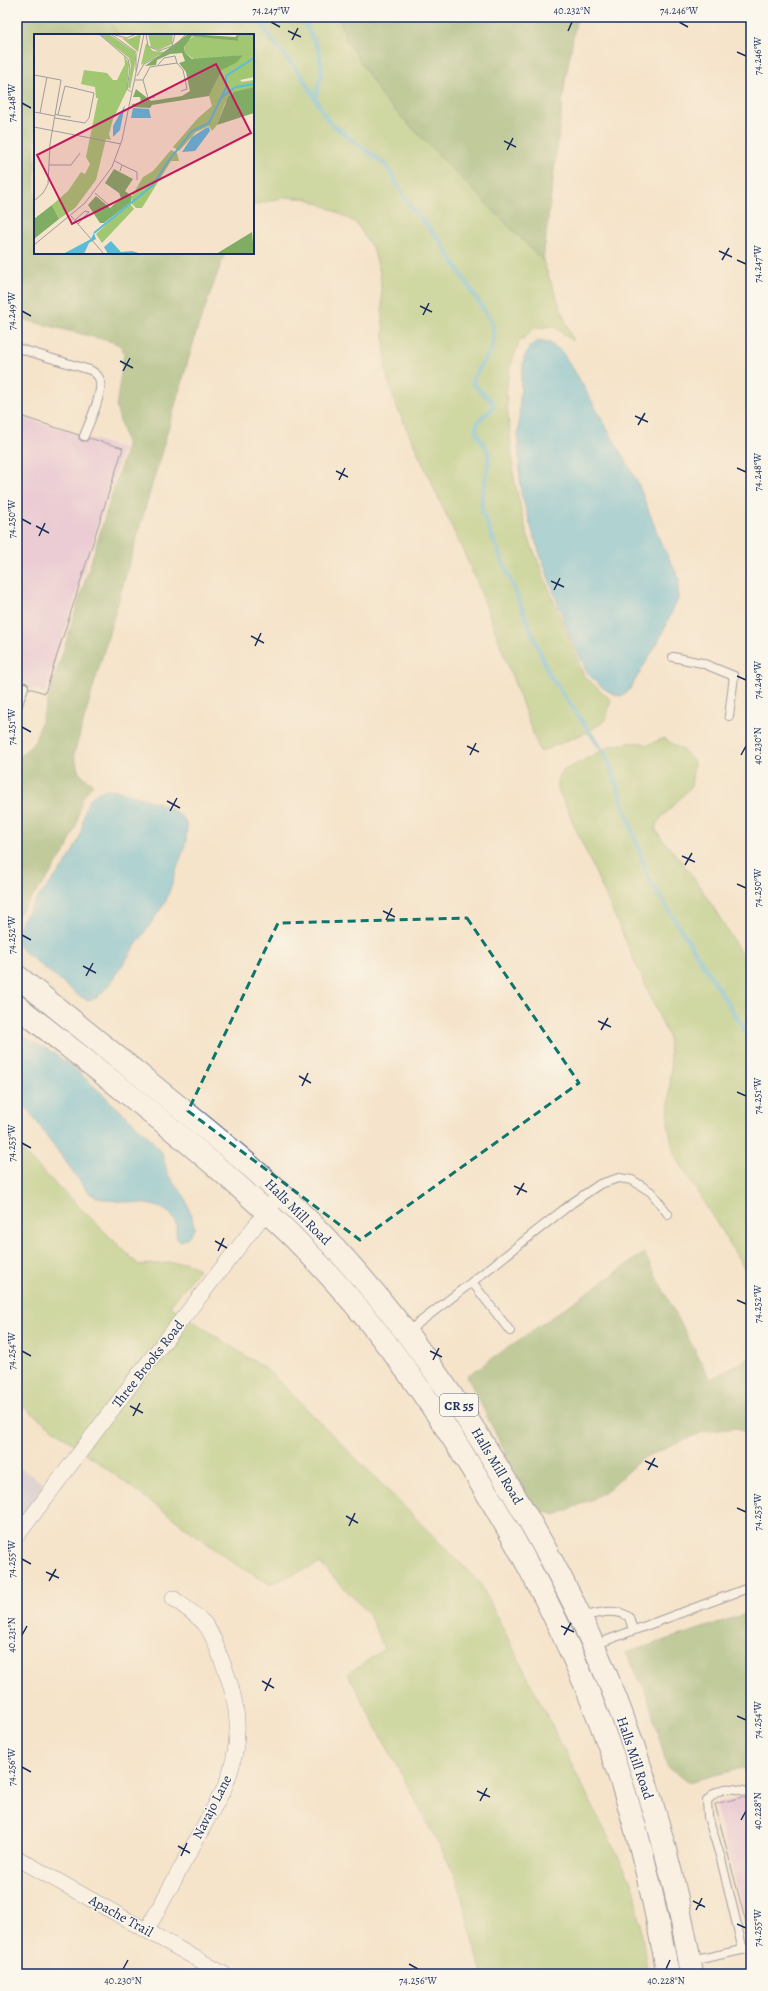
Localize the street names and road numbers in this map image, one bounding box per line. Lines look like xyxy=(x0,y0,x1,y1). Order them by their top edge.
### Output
street label: Halls Mill Road xyxy=(261,1175,336,1250)
street label: Three Brooks Road xyxy=(108,1316,188,1412)
road number: CR 55 xyxy=(440,1394,478,1416)
street label: Halls Mill Road xyxy=(467,1424,528,1508)
street label: Halls Mill Road xyxy=(612,1714,658,1802)
street label: Navajo Lane xyxy=(188,1772,236,1842)
street label: Apache Trail xyxy=(85,1890,157,1942)

